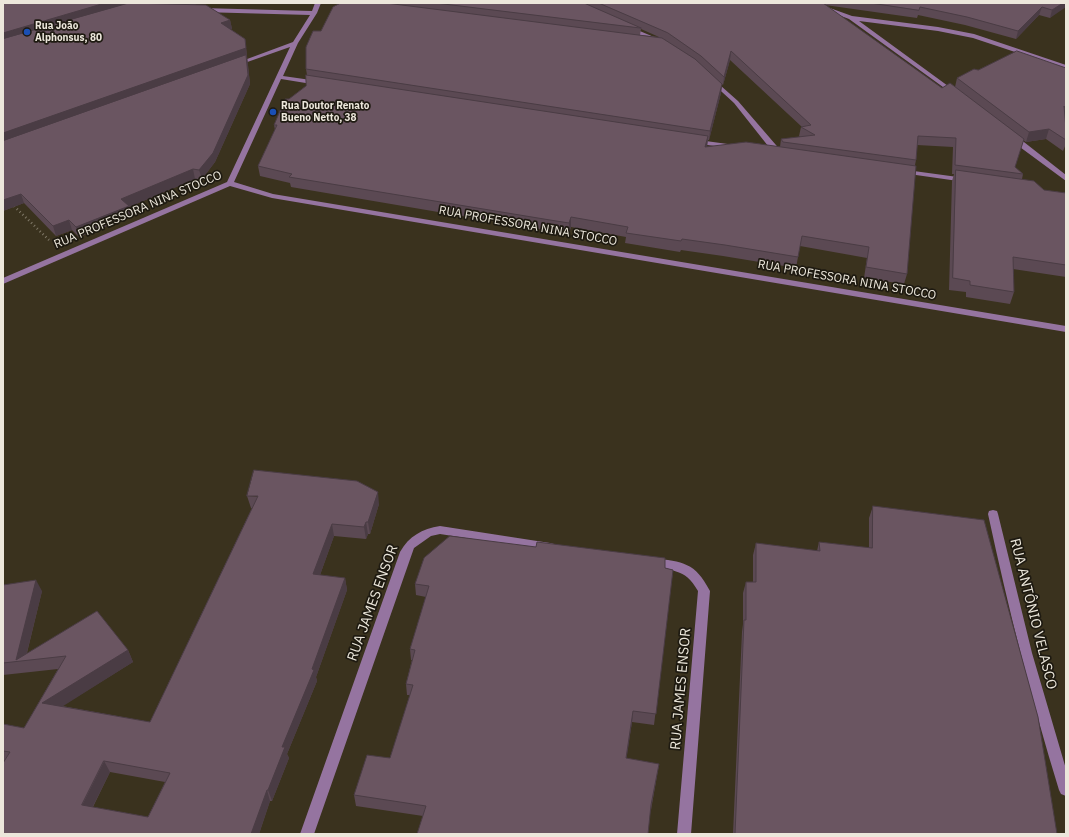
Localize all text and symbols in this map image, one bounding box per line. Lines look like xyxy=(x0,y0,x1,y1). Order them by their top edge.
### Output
place label: Rua João Alphonsus, 80 xyxy=(35,20,102,44)
marker: Rua João Alphonsus, 80 xyxy=(22,27,32,37)
place label: Rua Doutor Renato Bueno Netto, 38 xyxy=(281,100,369,124)
marker: Rua Doutor Renato Bueno Netto, 38 xyxy=(268,107,278,117)
street label: RUA PROFESSORA NINA STOCCO xyxy=(52,168,224,252)
street label: RUA PROFESSORA NINA STOCCO xyxy=(438,203,618,249)
street label: RUA PROFESSORA NINA STOCCO xyxy=(757,257,937,303)
street label: RUA ANTÔNIO VELASCO xyxy=(1006,537,1060,691)
street label: RUA JAMES ENSOR xyxy=(344,543,402,663)
street label: RUA JAMES ENSOR xyxy=(667,627,695,751)

